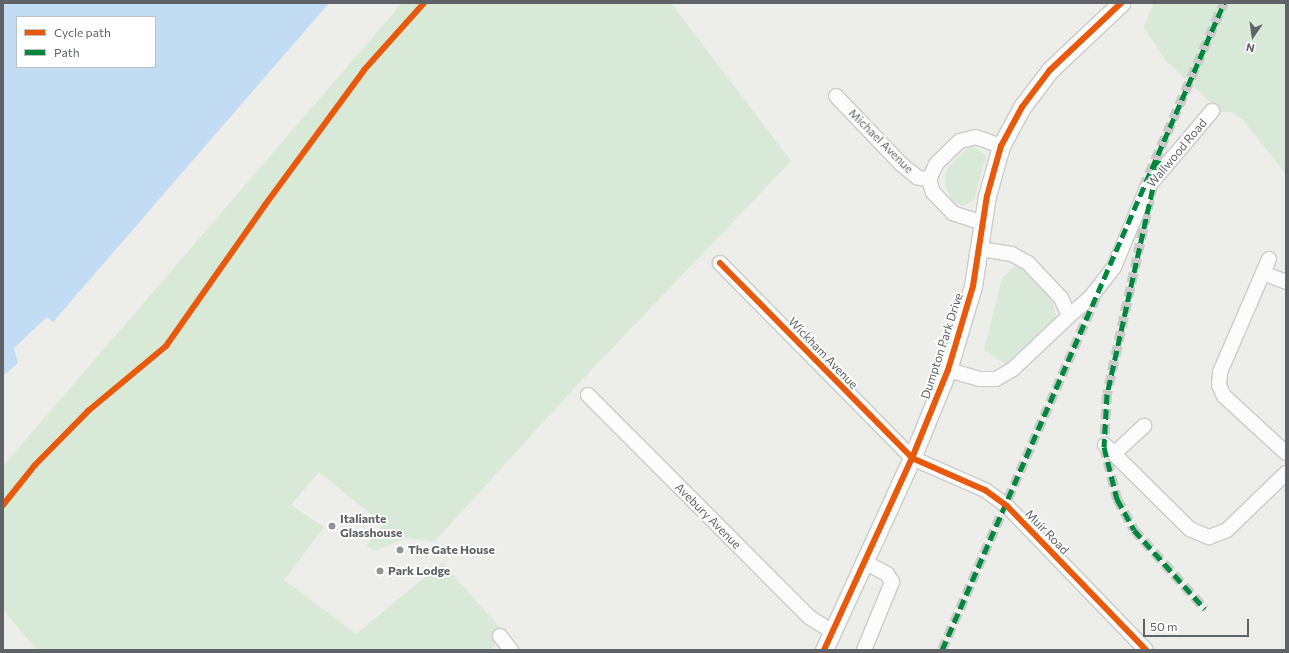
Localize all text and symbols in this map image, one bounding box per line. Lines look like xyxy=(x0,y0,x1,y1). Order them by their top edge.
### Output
legend xyxy=(16,16,156,68)
north arrow xyxy=(1233,16,1273,56)
text: Cycle path xyxy=(54,25,111,39)
text: N xyxy=(1245,41,1256,55)
text: Path xyxy=(54,45,80,59)
street label: Michael Avenue xyxy=(846,106,916,176)
street label: Wallwood Road xyxy=(1144,116,1210,190)
street label: Dumpton Park Drive xyxy=(918,291,966,401)
street label: Wickham Avenue xyxy=(785,314,861,392)
street label: Avebury Avenue xyxy=(672,480,744,552)
street label: Muir Road xyxy=(1022,507,1072,557)
place label: Italiante Glasshouse xyxy=(340,512,402,540)
marker: Italiante Glasshouse xyxy=(327,521,337,531)
place label: The Gate House xyxy=(408,543,495,557)
marker: The Gate House xyxy=(395,545,405,555)
place label: Park Lodge xyxy=(388,564,450,578)
marker: Park Lodge xyxy=(375,566,385,576)
scale bar xyxy=(1145,611,1251,637)
text: 50 m xyxy=(1150,619,1178,633)

